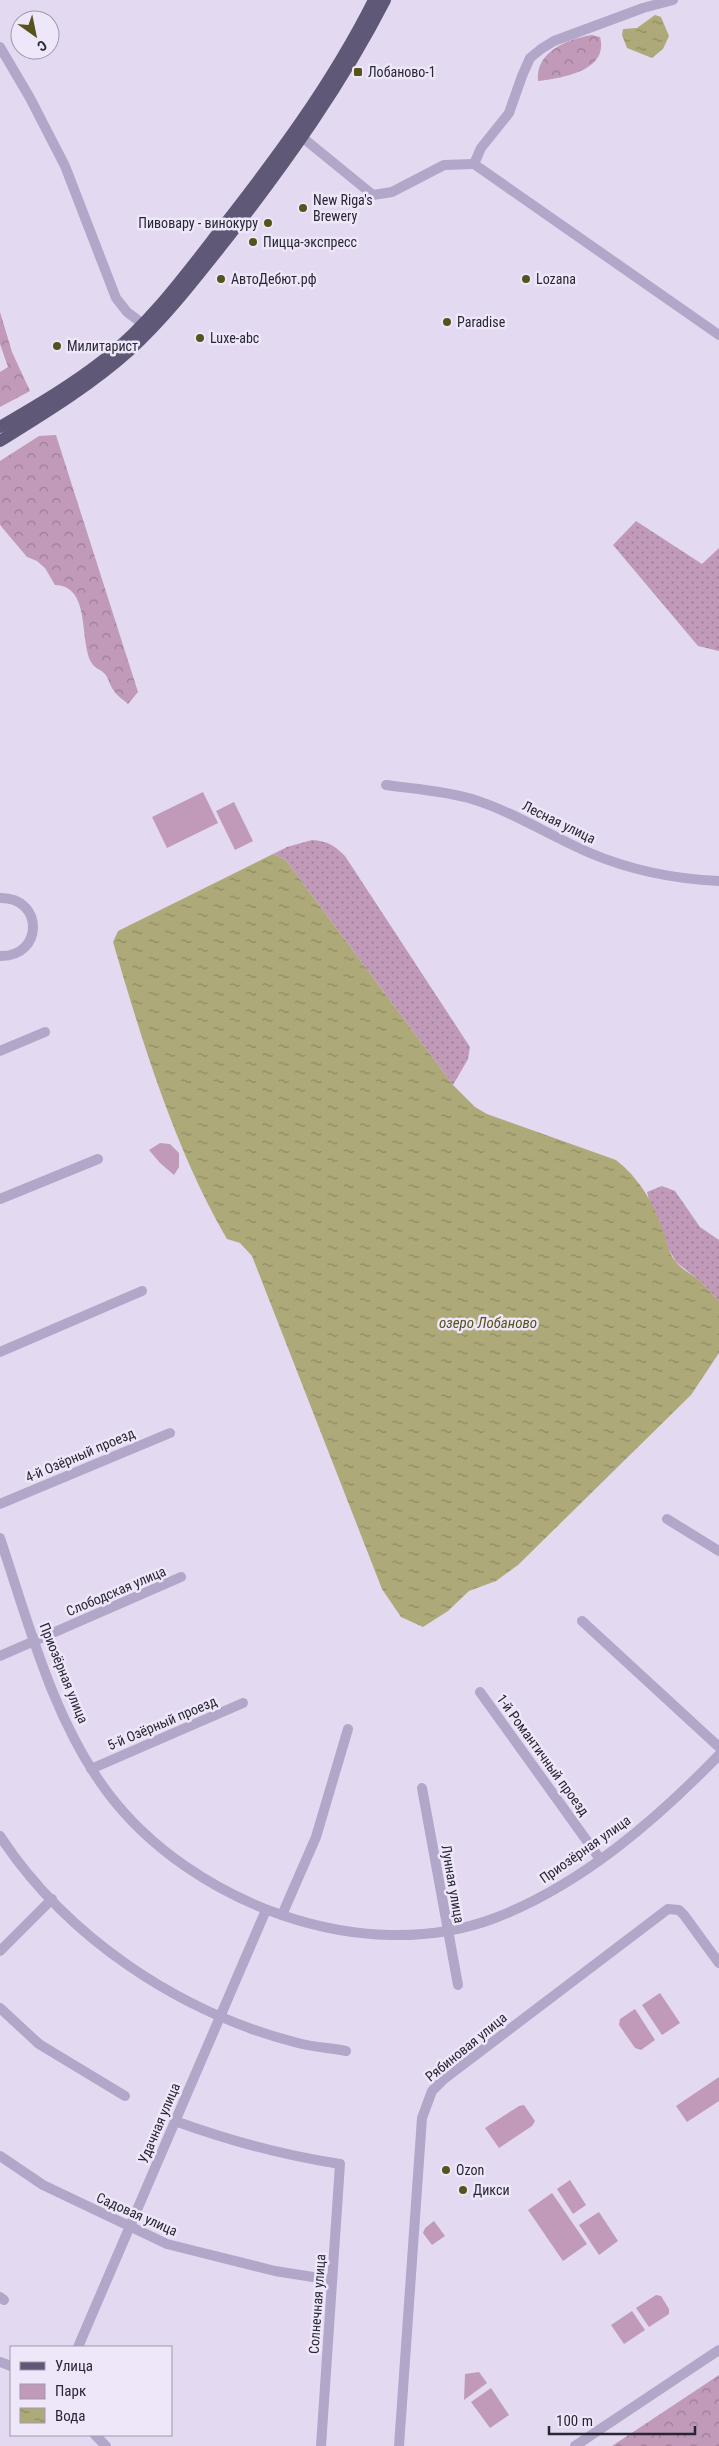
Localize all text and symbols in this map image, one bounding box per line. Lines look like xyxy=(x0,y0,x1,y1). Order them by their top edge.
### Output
north arrow xyxy=(10,10,60,60)
text: С xyxy=(34,37,50,55)
place label: Лобаново-1 xyxy=(368,64,436,80)
marker: Лобаново-1 xyxy=(352,66,364,78)
place label: New Riga's Brewery xyxy=(313,192,373,224)
marker: New Riga's Brewery xyxy=(297,202,309,214)
place label: Пивовару - винокуру xyxy=(138,215,258,231)
marker: Пивовару - винокуру xyxy=(262,217,274,229)
place label: Пицца-экспресс xyxy=(263,234,357,250)
marker: Пицца-экспресс xyxy=(247,236,259,248)
place label: АвтоДебют.рф xyxy=(231,271,317,287)
place label: Lozana xyxy=(536,271,576,287)
marker: АвтоДебют.рф xyxy=(215,273,227,285)
marker: Lozana xyxy=(520,273,532,285)
place label: Paradise xyxy=(457,314,506,330)
marker: Paradise xyxy=(441,316,453,328)
place label: Luxe-abc xyxy=(210,330,259,346)
marker: Luxe-abc xyxy=(194,332,206,344)
place label: Милитарист xyxy=(67,338,138,354)
marker: Милитарист xyxy=(51,340,63,352)
street label: Лесная улица xyxy=(520,797,598,847)
water label: озеро Лобаново xyxy=(439,1314,537,1332)
street label: 4-й Озёрный проезд xyxy=(23,1425,138,1485)
street label: Слободская улица xyxy=(64,1563,168,1619)
street label: Приозёрная улица xyxy=(37,1620,91,1726)
street label: 1-й Романтичный проезд xyxy=(493,1691,593,1819)
street label: 5-й Озёрный проезд xyxy=(105,1693,220,1753)
street label: Приозёрная улица xyxy=(537,1812,633,1886)
street label: Лунная улица xyxy=(438,1844,468,1924)
street label: Рябиновая улица xyxy=(422,2009,510,2085)
street label: Удачная улица xyxy=(135,2080,183,2166)
place label: Ozon xyxy=(456,2162,484,2178)
marker: Ozon xyxy=(440,2164,452,2176)
place label: Дикси xyxy=(473,2182,510,2198)
marker: Дикси xyxy=(457,2184,469,2196)
street label: Садовая улица xyxy=(94,2189,180,2239)
street label: Солнечная улица xyxy=(306,2254,328,2354)
legend xyxy=(10,2346,172,2436)
text: Улица xyxy=(55,2357,93,2375)
text: Парк xyxy=(55,2382,86,2400)
scale bar xyxy=(549,2404,695,2436)
text: Вода xyxy=(55,2407,85,2425)
text: 100 m xyxy=(556,2412,593,2430)

